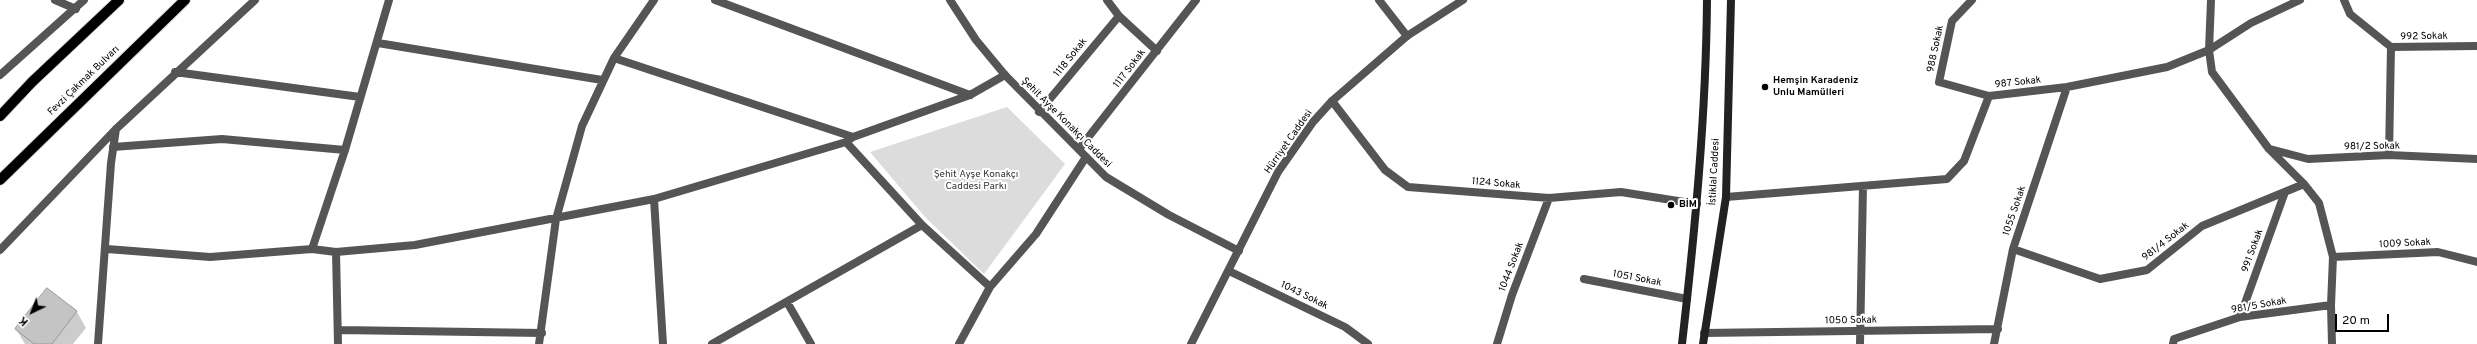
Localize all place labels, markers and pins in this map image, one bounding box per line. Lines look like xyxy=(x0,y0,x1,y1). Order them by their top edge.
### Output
place label: Hemşin Karadeniz Unlu Mamülleri xyxy=(1773,75,1858,98)
marker: Hemşin Karadeniz Unlu Mamülleri xyxy=(1760,82,1770,92)
place label: BİM xyxy=(1679,199,1697,211)
marker: BİM xyxy=(1666,200,1676,210)

